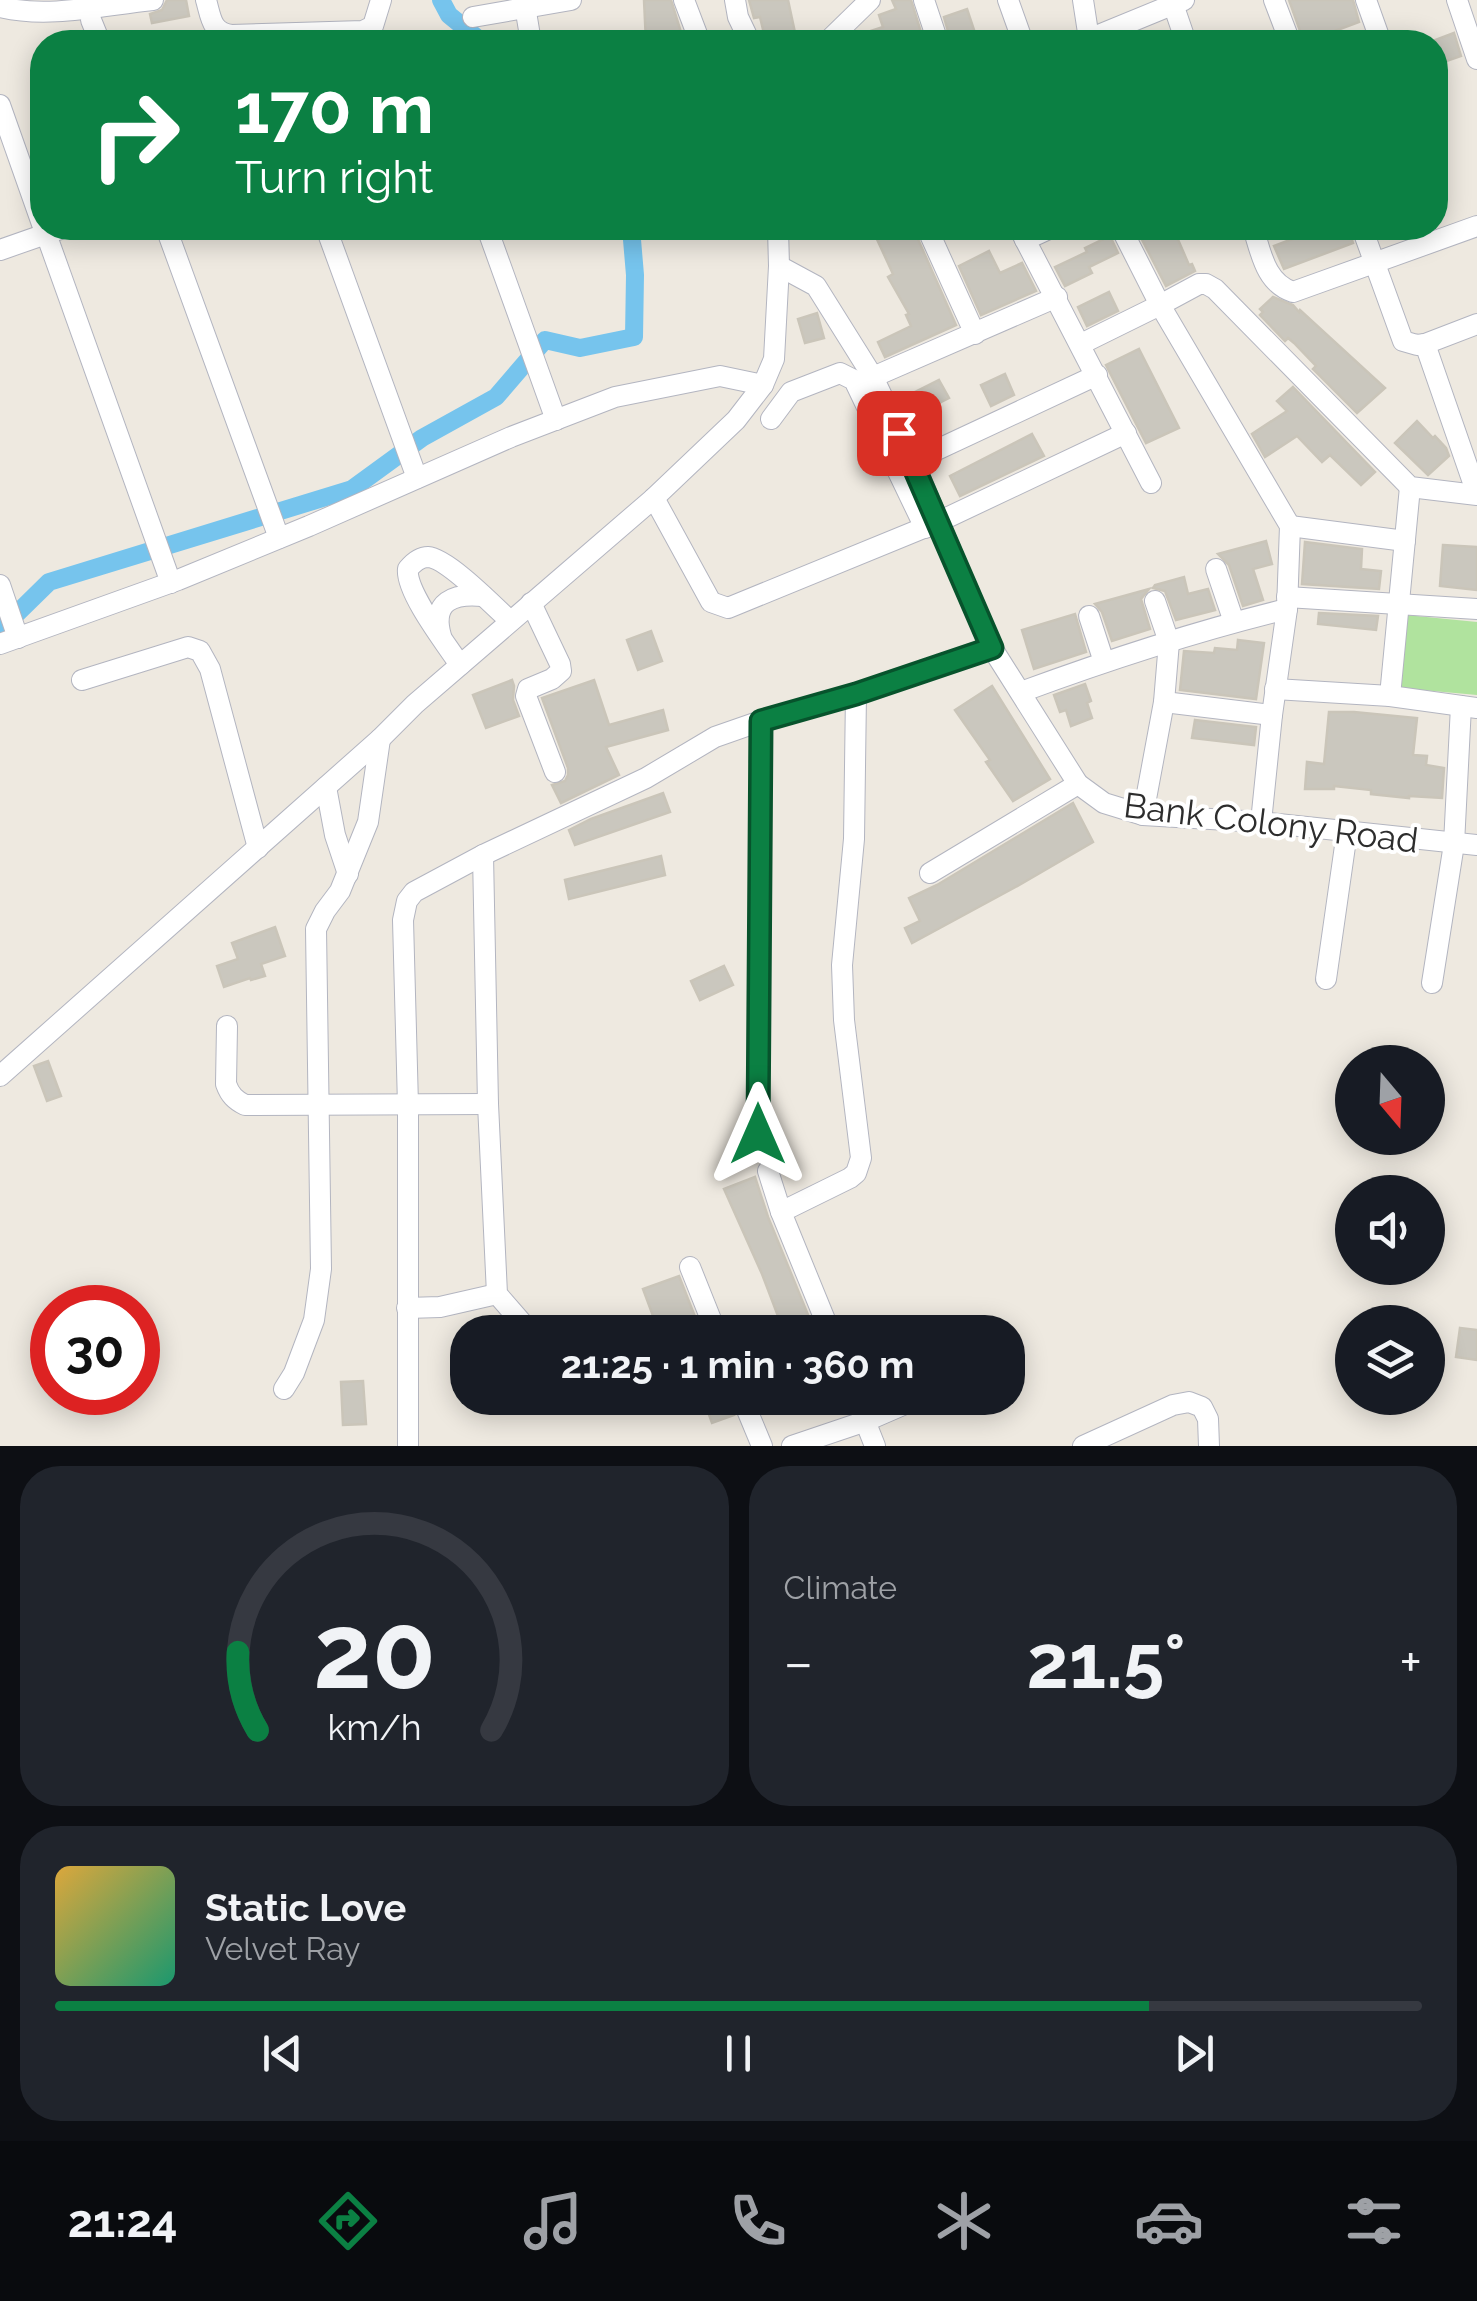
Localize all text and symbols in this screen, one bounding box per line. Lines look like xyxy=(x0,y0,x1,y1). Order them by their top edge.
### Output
text: 170 m xyxy=(235,67,434,149)
icon: right xyxy=(70,70,200,200)
text: Turn right xyxy=(235,151,433,204)
pin xyxy=(857,391,942,476)
icon: arrive xyxy=(872,406,927,461)
street label: Bank Colony Road xyxy=(1121,784,1421,861)
north arrow xyxy=(1335,1045,1445,1155)
map controls xyxy=(1335,1045,1445,1415)
position arrow xyxy=(706,1082,810,1186)
button: sound xyxy=(1335,1175,1445,1285)
speed limit sign: 30 xyxy=(30,1285,160,1415)
button: layers xyxy=(1335,1305,1445,1415)
text: 21:25 · 1 min · 360 m xyxy=(561,1342,914,1387)
text: Climate xyxy=(784,1569,897,1606)
text: 20 xyxy=(313,1590,436,1712)
text: 21.5° xyxy=(1027,1617,1186,1706)
text: − xyxy=(784,1630,813,1695)
text: + xyxy=(1399,1630,1422,1695)
text: km/h xyxy=(327,1706,421,1748)
text: Static Love xyxy=(205,1885,406,1930)
text: Velvet Ray xyxy=(205,1930,360,1967)
icon: previous xyxy=(255,2026,310,2081)
icon: pause xyxy=(711,2026,766,2081)
icon: next xyxy=(1167,2026,1222,2081)
icon: directions xyxy=(313,2186,383,2256)
icon: music xyxy=(518,2186,588,2256)
icon: phone xyxy=(723,2186,793,2256)
icon: climate xyxy=(929,2186,999,2256)
icon: car xyxy=(1134,2186,1204,2256)
icon: filters xyxy=(1339,2186,1409,2256)
text: 21:24 xyxy=(68,2195,177,2248)

